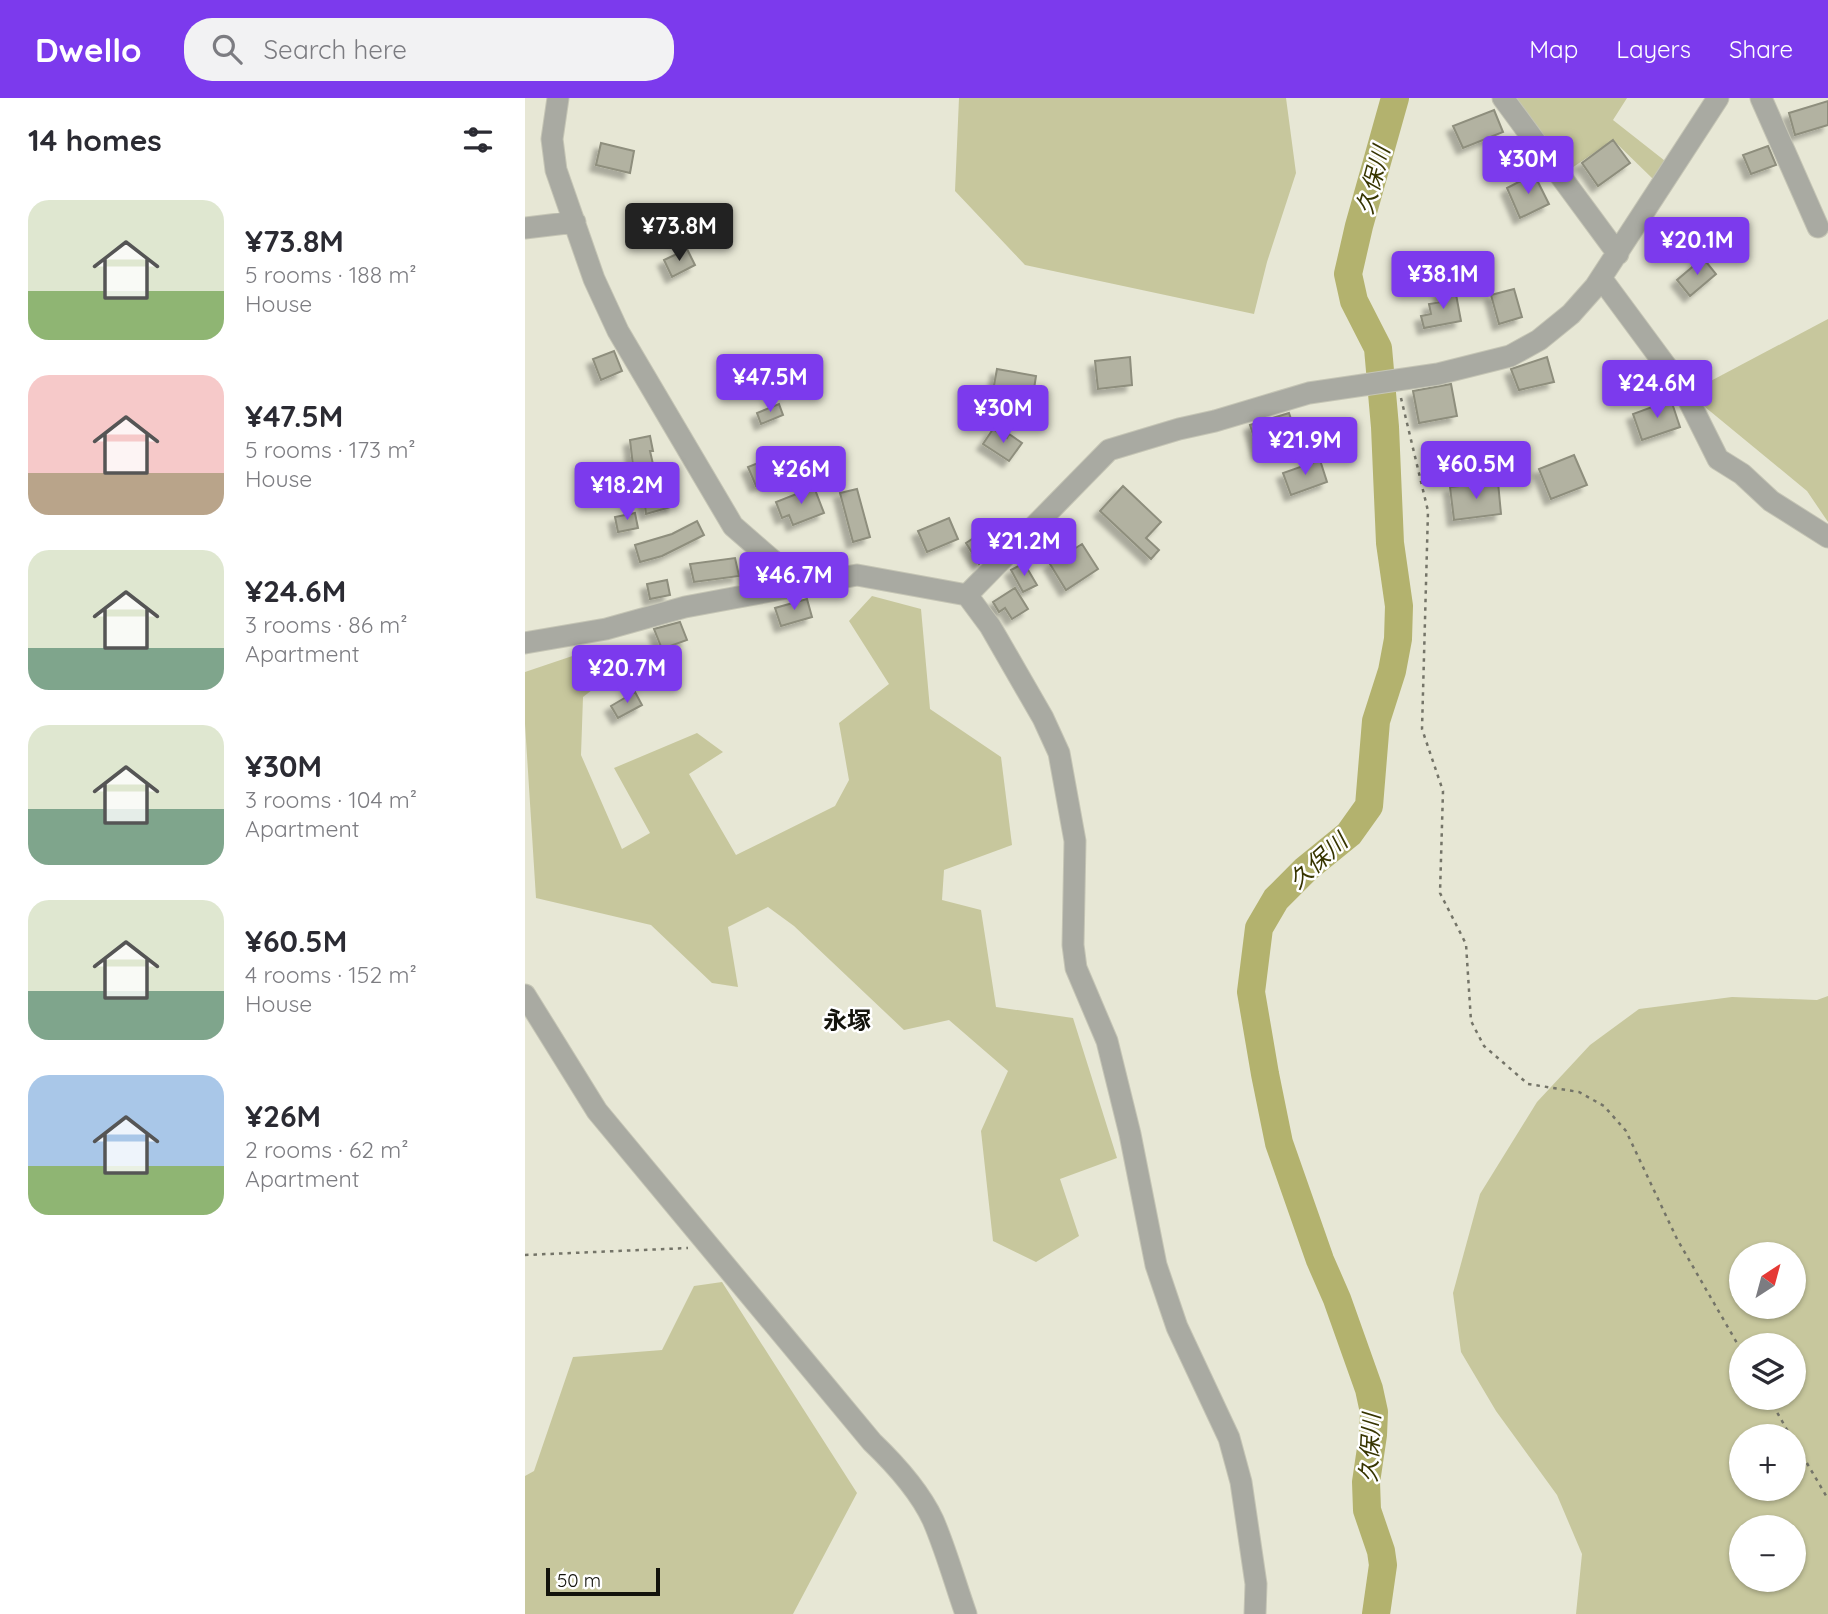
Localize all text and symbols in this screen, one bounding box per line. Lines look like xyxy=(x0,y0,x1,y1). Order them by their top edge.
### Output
search box xyxy=(184,18,674,81)
text: Dwello xyxy=(35,29,142,70)
icon: search xyxy=(208,30,246,68)
text: Search here xyxy=(264,33,407,66)
text: Map xyxy=(1529,34,1578,64)
text: Layers xyxy=(1616,34,1691,64)
text: Share xyxy=(1729,34,1793,64)
text: 14 homes xyxy=(28,121,162,159)
icon: filters xyxy=(459,121,497,159)
pin: ¥30M xyxy=(1487,136,1569,196)
water label: 久保川 xyxy=(1350,140,1396,217)
text: ¥30M xyxy=(1498,144,1558,173)
pin: ¥73.8M xyxy=(622,204,736,263)
text: ¥73.8M xyxy=(641,211,717,240)
pin: ¥20.1M xyxy=(1640,218,1754,277)
text: ¥73.8M xyxy=(245,222,344,260)
text: ¥20.1M xyxy=(1660,225,1734,254)
icon: home xyxy=(84,228,168,312)
pin: ¥38.1M xyxy=(1386,252,1500,311)
text: ¥38.1M xyxy=(1407,259,1479,288)
text: 5 rooms · 188 m² xyxy=(245,260,417,289)
text: House xyxy=(245,289,312,318)
pin: ¥47.5M xyxy=(713,354,827,414)
pin: ¥24.6M xyxy=(1600,360,1714,420)
text: ¥47.5M xyxy=(732,362,808,391)
text: ¥24.6M xyxy=(1618,368,1696,397)
pin: ¥30M xyxy=(962,386,1044,445)
text: ¥30M xyxy=(973,393,1033,422)
text: ¥47.5M xyxy=(245,397,343,435)
icon: home xyxy=(84,403,168,487)
pin: ¥21.9M xyxy=(1248,418,1362,477)
text: ¥21.9M xyxy=(1268,425,1342,454)
text: 5 rooms · 173 m² xyxy=(245,435,416,464)
pin: ¥60.5M xyxy=(1419,442,1533,501)
pin: ¥26M xyxy=(760,446,842,506)
text: ¥60.5M xyxy=(1437,449,1515,478)
text: ¥26M xyxy=(772,454,830,483)
pin: ¥18.2M xyxy=(570,462,684,522)
text: House xyxy=(245,464,312,493)
text: ¥18.2M xyxy=(591,470,663,499)
pin: ¥21.2M xyxy=(967,518,1081,578)
text: ¥21.2M xyxy=(987,526,1061,555)
pin: ¥46.7M xyxy=(737,552,851,612)
text: ¥46.7M xyxy=(755,560,833,589)
text: ¥24.6M xyxy=(245,572,346,610)
icon: home xyxy=(84,578,168,662)
text: 3 rooms · 86 m² xyxy=(245,610,408,639)
text: Apartment xyxy=(245,639,359,668)
pin: ¥20.7M xyxy=(570,646,684,705)
text: ¥20.7M xyxy=(588,653,666,682)
text: ¥30M xyxy=(245,747,322,785)
icon: home xyxy=(84,753,168,837)
text: 3 rooms · 104 m² xyxy=(245,785,417,814)
text: Apartment xyxy=(245,814,359,843)
water label: 久保川 xyxy=(1282,825,1355,894)
text: ¥60.5M xyxy=(245,922,347,960)
icon: home xyxy=(84,928,168,1012)
text: 4 rooms · 152 m² xyxy=(245,960,417,989)
text: House xyxy=(245,989,312,1018)
district label: 永塚 xyxy=(823,1005,871,1035)
text: ¥26M xyxy=(245,1097,321,1135)
icon: home xyxy=(84,1103,168,1187)
text: 2 rooms · 62 m² xyxy=(245,1135,409,1164)
text: Apartment xyxy=(245,1164,359,1193)
north arrow xyxy=(1729,1242,1806,1320)
map controls xyxy=(1729,1242,1806,1592)
button: layers xyxy=(1729,1333,1806,1410)
water label: 久保川 xyxy=(1353,1410,1386,1483)
button: + xyxy=(1729,1424,1806,1501)
button: − xyxy=(1729,1515,1806,1592)
scale bar xyxy=(546,1565,660,1597)
text: 50 m xyxy=(557,1568,601,1592)

